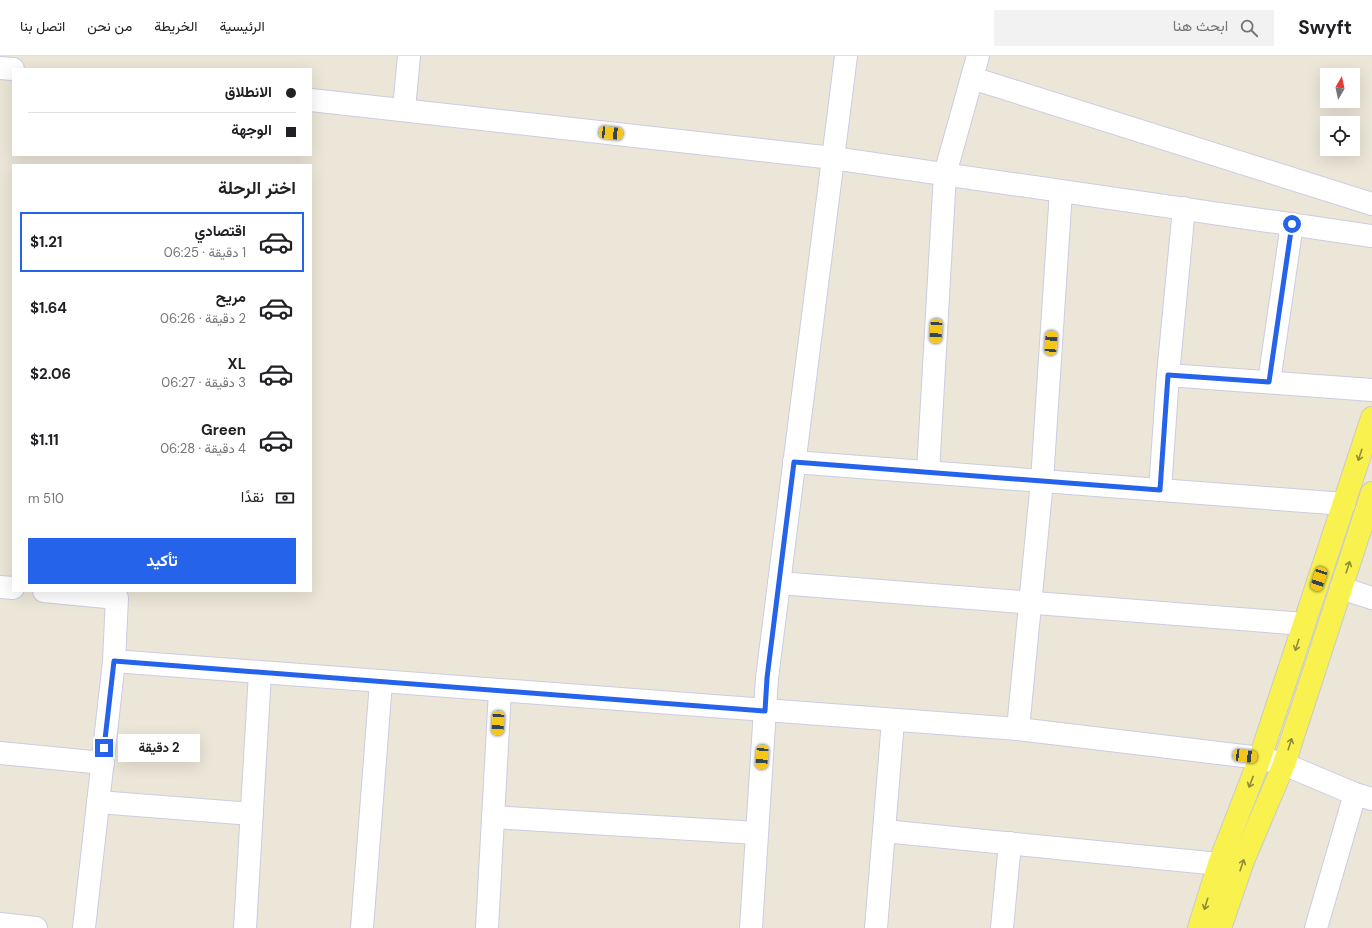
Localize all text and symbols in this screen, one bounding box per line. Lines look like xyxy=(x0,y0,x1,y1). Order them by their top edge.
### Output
search box xyxy=(994,10,1274,46)
text: Swyft xyxy=(1298,15,1352,40)
text: ابحث هنا xyxy=(1173,16,1228,36)
text: اتصل بنا xyxy=(20,17,65,35)
text: من نحن xyxy=(87,17,132,35)
text: الخريطة xyxy=(154,17,197,35)
text: الرئيسية xyxy=(219,17,265,35)
icon: search xyxy=(1238,17,1260,39)
north arrow xyxy=(1320,68,1360,108)
map controls xyxy=(1320,68,1360,156)
text: الانطلاق xyxy=(225,82,272,102)
button: locate xyxy=(1320,116,1360,156)
text: الوجهة xyxy=(231,120,272,140)
car xyxy=(598,126,624,140)
text: اختر الرحلة xyxy=(218,176,296,200)
route start xyxy=(1283,215,1301,233)
text: اقتصادي xyxy=(194,221,246,241)
icon: car xyxy=(258,224,294,260)
text: $1.21 xyxy=(30,232,62,252)
text: 1 دقيقة · 06:25 xyxy=(164,244,246,261)
text: مريح xyxy=(216,287,246,307)
icon: car xyxy=(258,290,294,326)
text: $1.64 xyxy=(30,298,67,318)
text: 2 دقيقة · 06:26 xyxy=(160,310,246,327)
car xyxy=(929,319,943,343)
car xyxy=(1044,331,1058,355)
text: XL xyxy=(228,354,246,374)
icon: car xyxy=(258,356,294,392)
text: $2.06 xyxy=(30,364,71,384)
text: 3 دقيقة · 06:27 xyxy=(161,374,246,391)
text: Green xyxy=(201,420,246,440)
icon: car xyxy=(258,422,294,458)
text: $1.11 xyxy=(30,430,59,450)
text: 4 دقيقة · 06:28 xyxy=(160,440,246,457)
one-way arrow xyxy=(1356,449,1363,462)
text: نقدًا xyxy=(241,487,264,507)
icon: cash xyxy=(274,487,296,509)
text: 510 m xyxy=(28,490,64,507)
button: تأكيد xyxy=(28,538,296,584)
one-way arrow xyxy=(1344,561,1352,573)
car xyxy=(1310,566,1328,592)
one-way arrow xyxy=(1293,639,1300,652)
car xyxy=(491,711,505,735)
callout: 2 دقيقة xyxy=(118,734,200,762)
one-way arrow xyxy=(1287,738,1295,750)
route end xyxy=(95,739,113,757)
text: 2 دقيقة xyxy=(138,739,180,756)
car xyxy=(755,745,769,769)
car xyxy=(1232,749,1258,763)
one-way arrow xyxy=(1246,775,1254,787)
one-way arrow xyxy=(1238,859,1246,871)
one-way arrow xyxy=(1202,897,1209,910)

